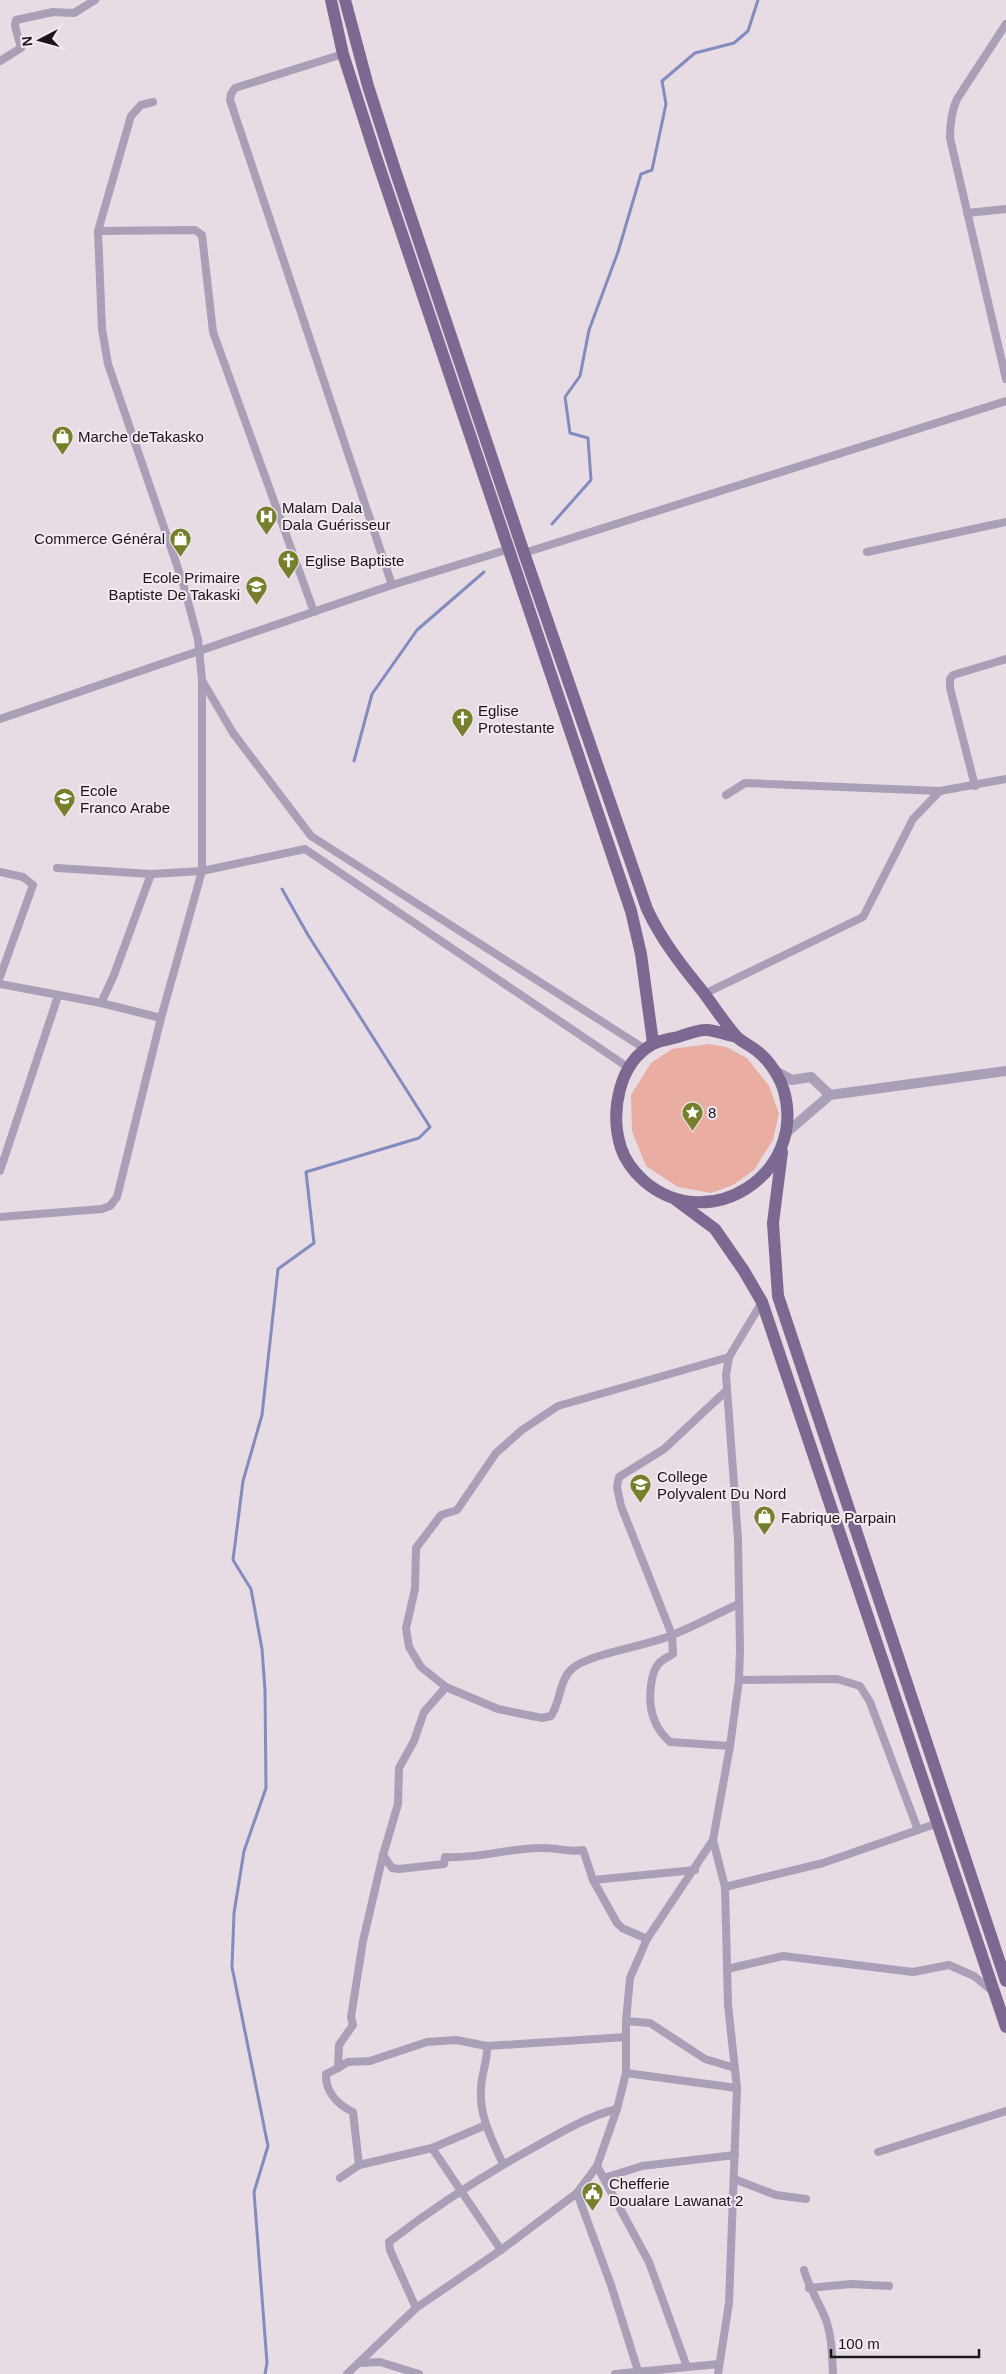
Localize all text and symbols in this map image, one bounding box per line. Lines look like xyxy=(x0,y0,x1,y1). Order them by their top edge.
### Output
north arrow xyxy=(15,15,65,65)
text: N xyxy=(19,35,36,47)
shop icon: Marche deTakasko xyxy=(50,424,74,455)
place label: Marche deTakasko xyxy=(78,428,204,445)
place label: Malam Dala Dala Guérisseur xyxy=(282,499,390,533)
hospital icon: Malam Dala Dala Guérisseur xyxy=(254,504,278,535)
shop icon: Commerce Général xyxy=(169,526,193,557)
place label: Commerce Général xyxy=(34,530,165,547)
church icon: Eglise Baptiste xyxy=(277,548,301,579)
place label: Eglise Baptiste xyxy=(305,552,404,569)
place label: Ecole Primaire Baptiste De Takaski xyxy=(109,569,240,603)
school or university icon: Ecole Primaire Baptiste De Takaski xyxy=(244,574,268,605)
place label: Eglise Protestante xyxy=(478,702,555,736)
church icon: Eglise Protestante xyxy=(450,707,474,738)
place label: Ecole Franco Arabe xyxy=(80,782,170,816)
school or university icon: Ecole Franco Arabe xyxy=(52,787,76,818)
place icon: 8 xyxy=(680,1100,704,1131)
place label: 8 xyxy=(708,1104,716,1121)
place label: College Polyvalent Du Nord xyxy=(657,1468,786,1502)
school or university icon: College Polyvalent Du Nord xyxy=(629,1473,653,1504)
shop icon: Fabrique Parpain xyxy=(753,1505,777,1536)
place label: Fabrique Parpain xyxy=(781,1509,896,1526)
place label: Chefferie Doualare Lawanat 2 xyxy=(609,2175,743,2209)
public building icon: Chefferie Doualare Lawanat 2 xyxy=(581,2180,605,2211)
scale bar xyxy=(831,2326,978,2358)
text: 100 m xyxy=(838,2335,880,2352)

